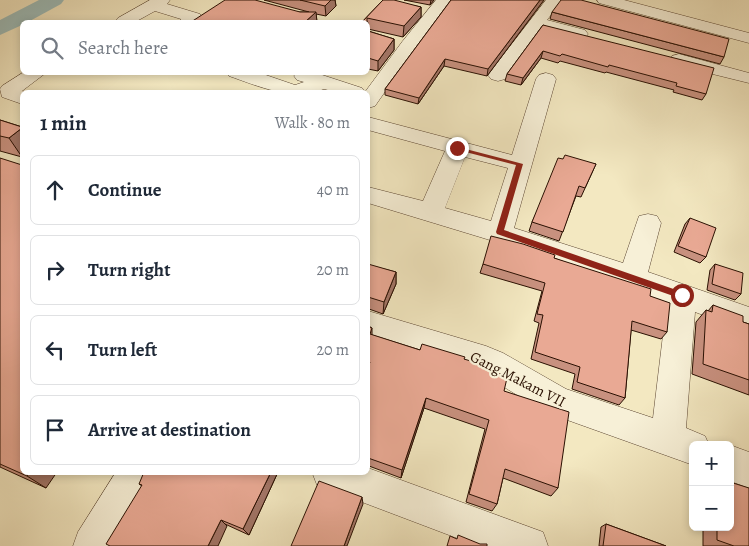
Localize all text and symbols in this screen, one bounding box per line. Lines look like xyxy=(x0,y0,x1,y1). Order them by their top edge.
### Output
search box xyxy=(20,20,370,75)
icon: search xyxy=(38,34,66,62)
text: Search here xyxy=(78,35,168,61)
text: 1 min xyxy=(40,109,87,137)
text: Walk · 80 m xyxy=(275,112,350,134)
route end xyxy=(446,137,469,160)
icon: ahead xyxy=(41,176,69,204)
text: Continue xyxy=(88,177,162,203)
text: 40 m xyxy=(317,179,349,201)
icon: right xyxy=(41,256,69,284)
text: Turn right xyxy=(88,257,170,283)
text: 20 m xyxy=(316,259,349,281)
route start xyxy=(671,284,694,307)
icon: left xyxy=(41,336,69,364)
text: Turn left xyxy=(88,337,157,363)
text: 20 m xyxy=(316,339,349,361)
street label: Gang Makam VII xyxy=(467,346,569,412)
icon: arrive xyxy=(41,416,69,444)
text: Arrive at destination xyxy=(88,417,251,443)
map controls xyxy=(689,441,734,531)
button: + xyxy=(689,441,734,486)
button: − xyxy=(689,486,734,531)

